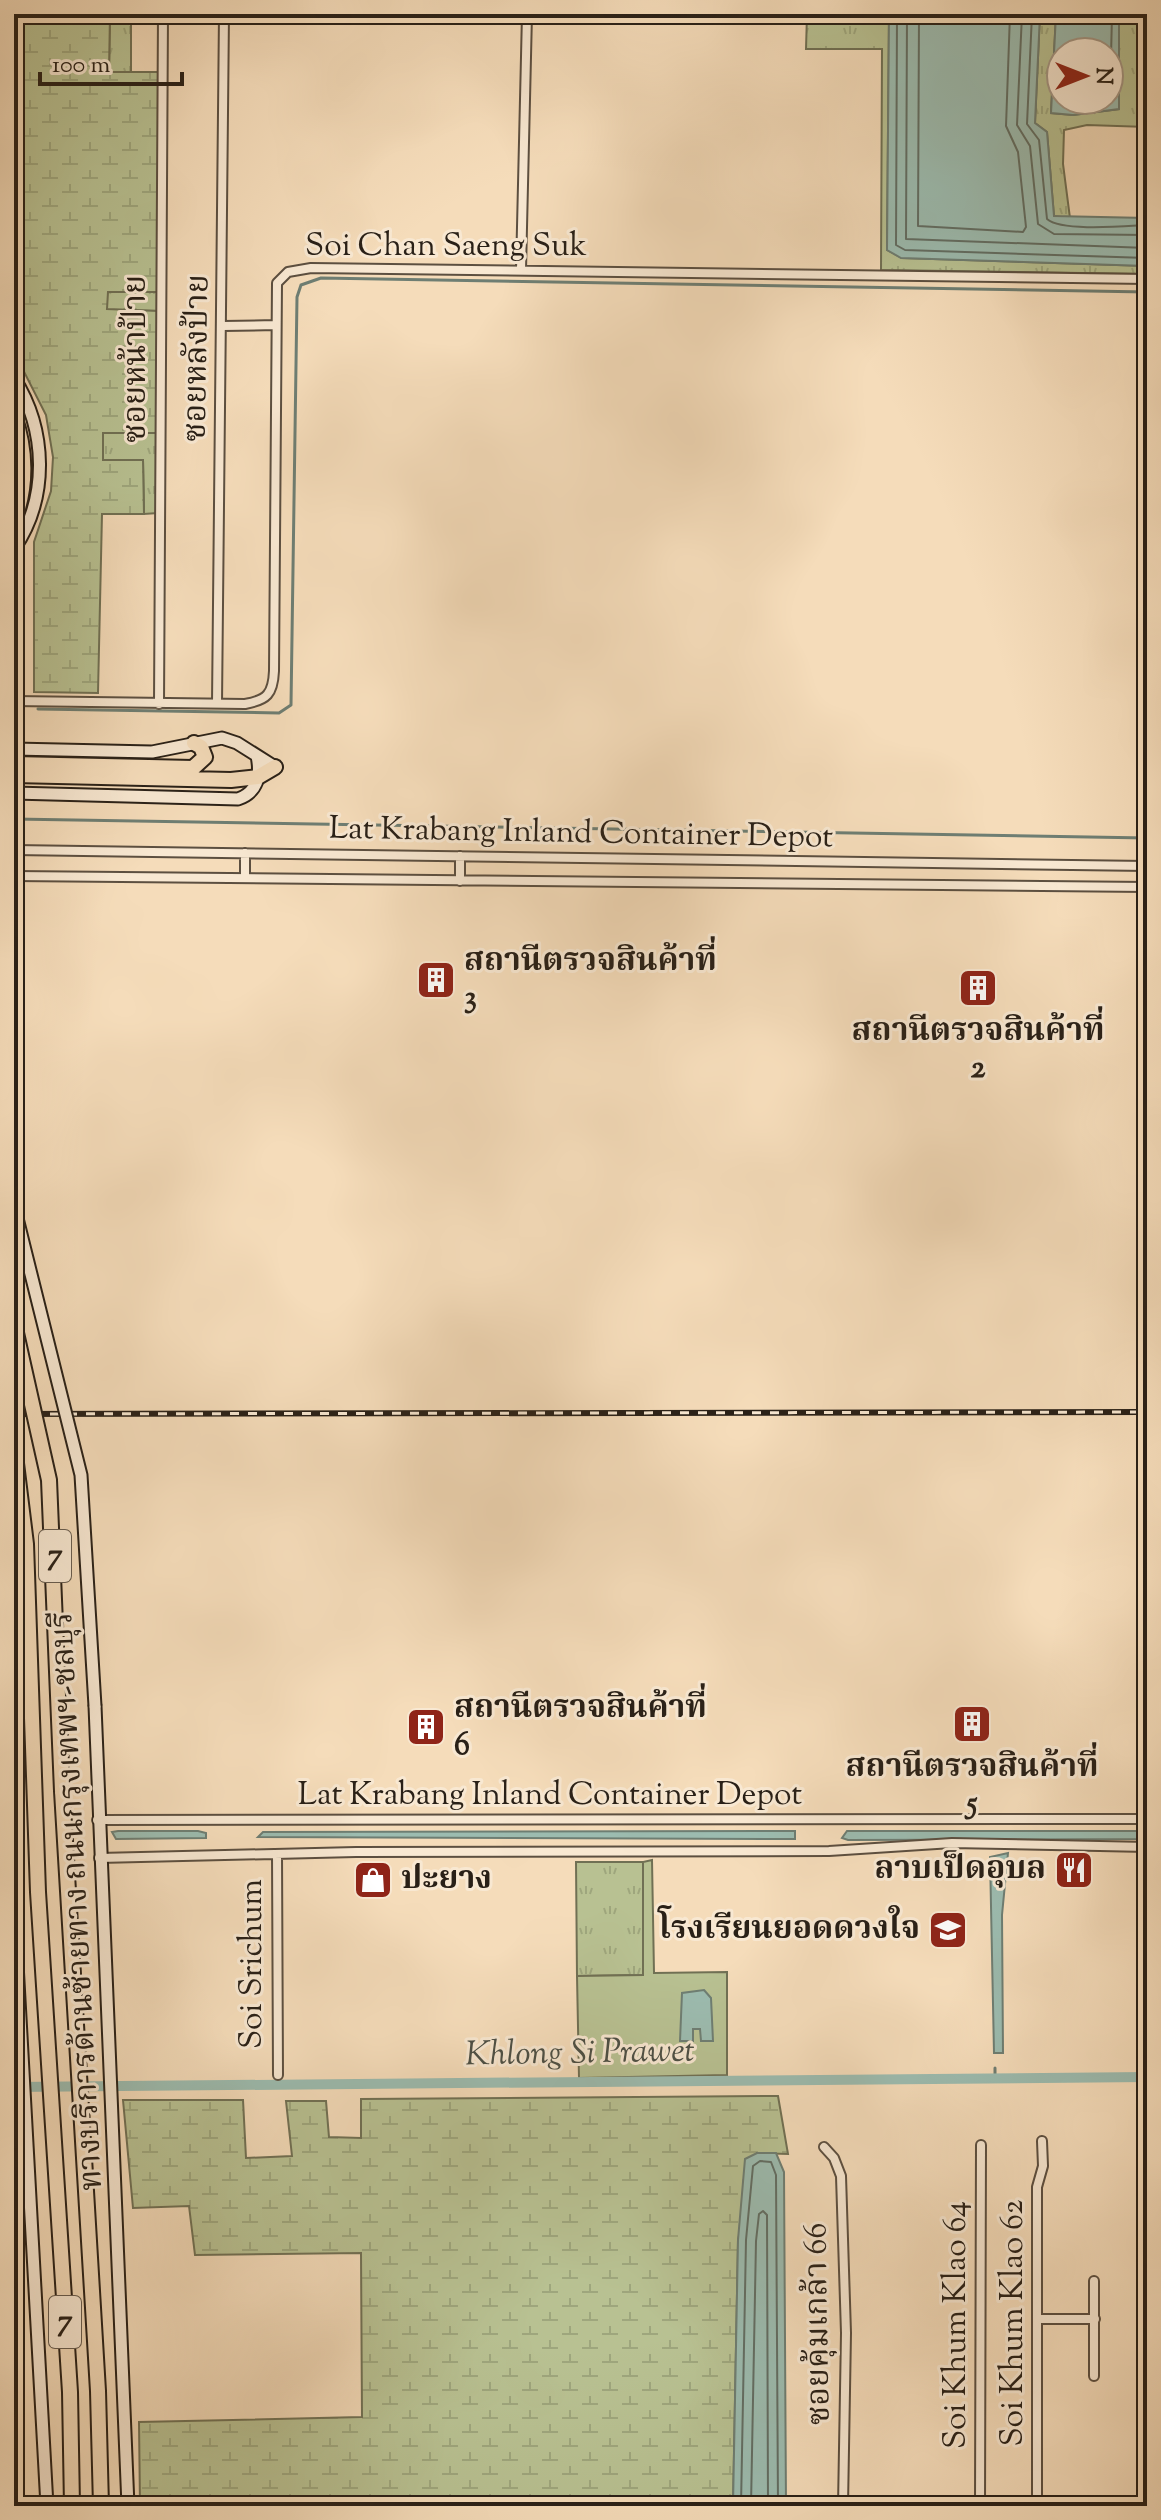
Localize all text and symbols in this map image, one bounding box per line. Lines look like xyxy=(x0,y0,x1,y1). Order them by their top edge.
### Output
scale bar xyxy=(40,36,182,86)
north arrow xyxy=(1045,36,1125,116)
text: 100 m xyxy=(52,49,110,83)
text: N xyxy=(1086,67,1118,85)
street label: Soi Chan Saeng Suk xyxy=(305,224,587,270)
street label: ซอยหลังป้าย xyxy=(174,274,222,442)
street label: ซอยหน้าป้าย xyxy=(114,275,160,443)
street label: Lat Krabang Inland Container Depot xyxy=(328,807,834,861)
place label: สถานีตรวจสินค้าที่ 3 xyxy=(464,936,717,1022)
building icon: สถานีตรวจสินค้าที่ 3 xyxy=(415,959,457,1001)
building icon: สถานีตรวจสินค้าที่ 2 xyxy=(957,967,999,1009)
place label: สถานีตรวจสินค้าที่ 2 xyxy=(852,1006,1104,1092)
road number: 7 xyxy=(39,1530,71,1582)
street label: ทางบริการด้านซ้ายทาง ถนนกรุงเทพฯ-ชลบุรี xyxy=(40,1610,116,2192)
place label: สถานีตรวจสินค้าที่ 6 xyxy=(454,1683,707,1769)
building icon: สถานีตรวจสินค้าที่ 5 xyxy=(951,1703,993,1745)
building icon: สถานีตรวจสินค้าที่ 6 xyxy=(405,1706,447,1748)
place label: สถานีตรวจสินค้าที่ 5 xyxy=(846,1742,1098,1828)
street label: Lat Krabang Inland Container Depot xyxy=(298,1773,802,1819)
place label: ลาบเป็ดอุบล xyxy=(875,1847,1046,1893)
restaurant icon: ลาบเป็ดอุบล xyxy=(1053,1849,1095,1891)
place label: ปะยาง xyxy=(401,1857,492,1903)
shop icon: ปะยาง xyxy=(352,1859,394,1901)
street label: Soi Srichum xyxy=(230,1879,276,2049)
place label: โรงเรียนยอดดวงใจ xyxy=(657,1905,920,1953)
school or university icon: โรงเรียนยอดดวงใจ xyxy=(927,1909,969,1951)
water label: Khlong Si Prawet xyxy=(465,2027,695,2081)
street label: Soi Khum Klao 62 xyxy=(991,2199,1037,2447)
street label: Soi Khum Klao 64 xyxy=(934,2201,980,2449)
street label: ซอยคุ้มเกล้า 66 xyxy=(794,2222,844,2426)
road number: 7 xyxy=(49,2296,81,2348)

